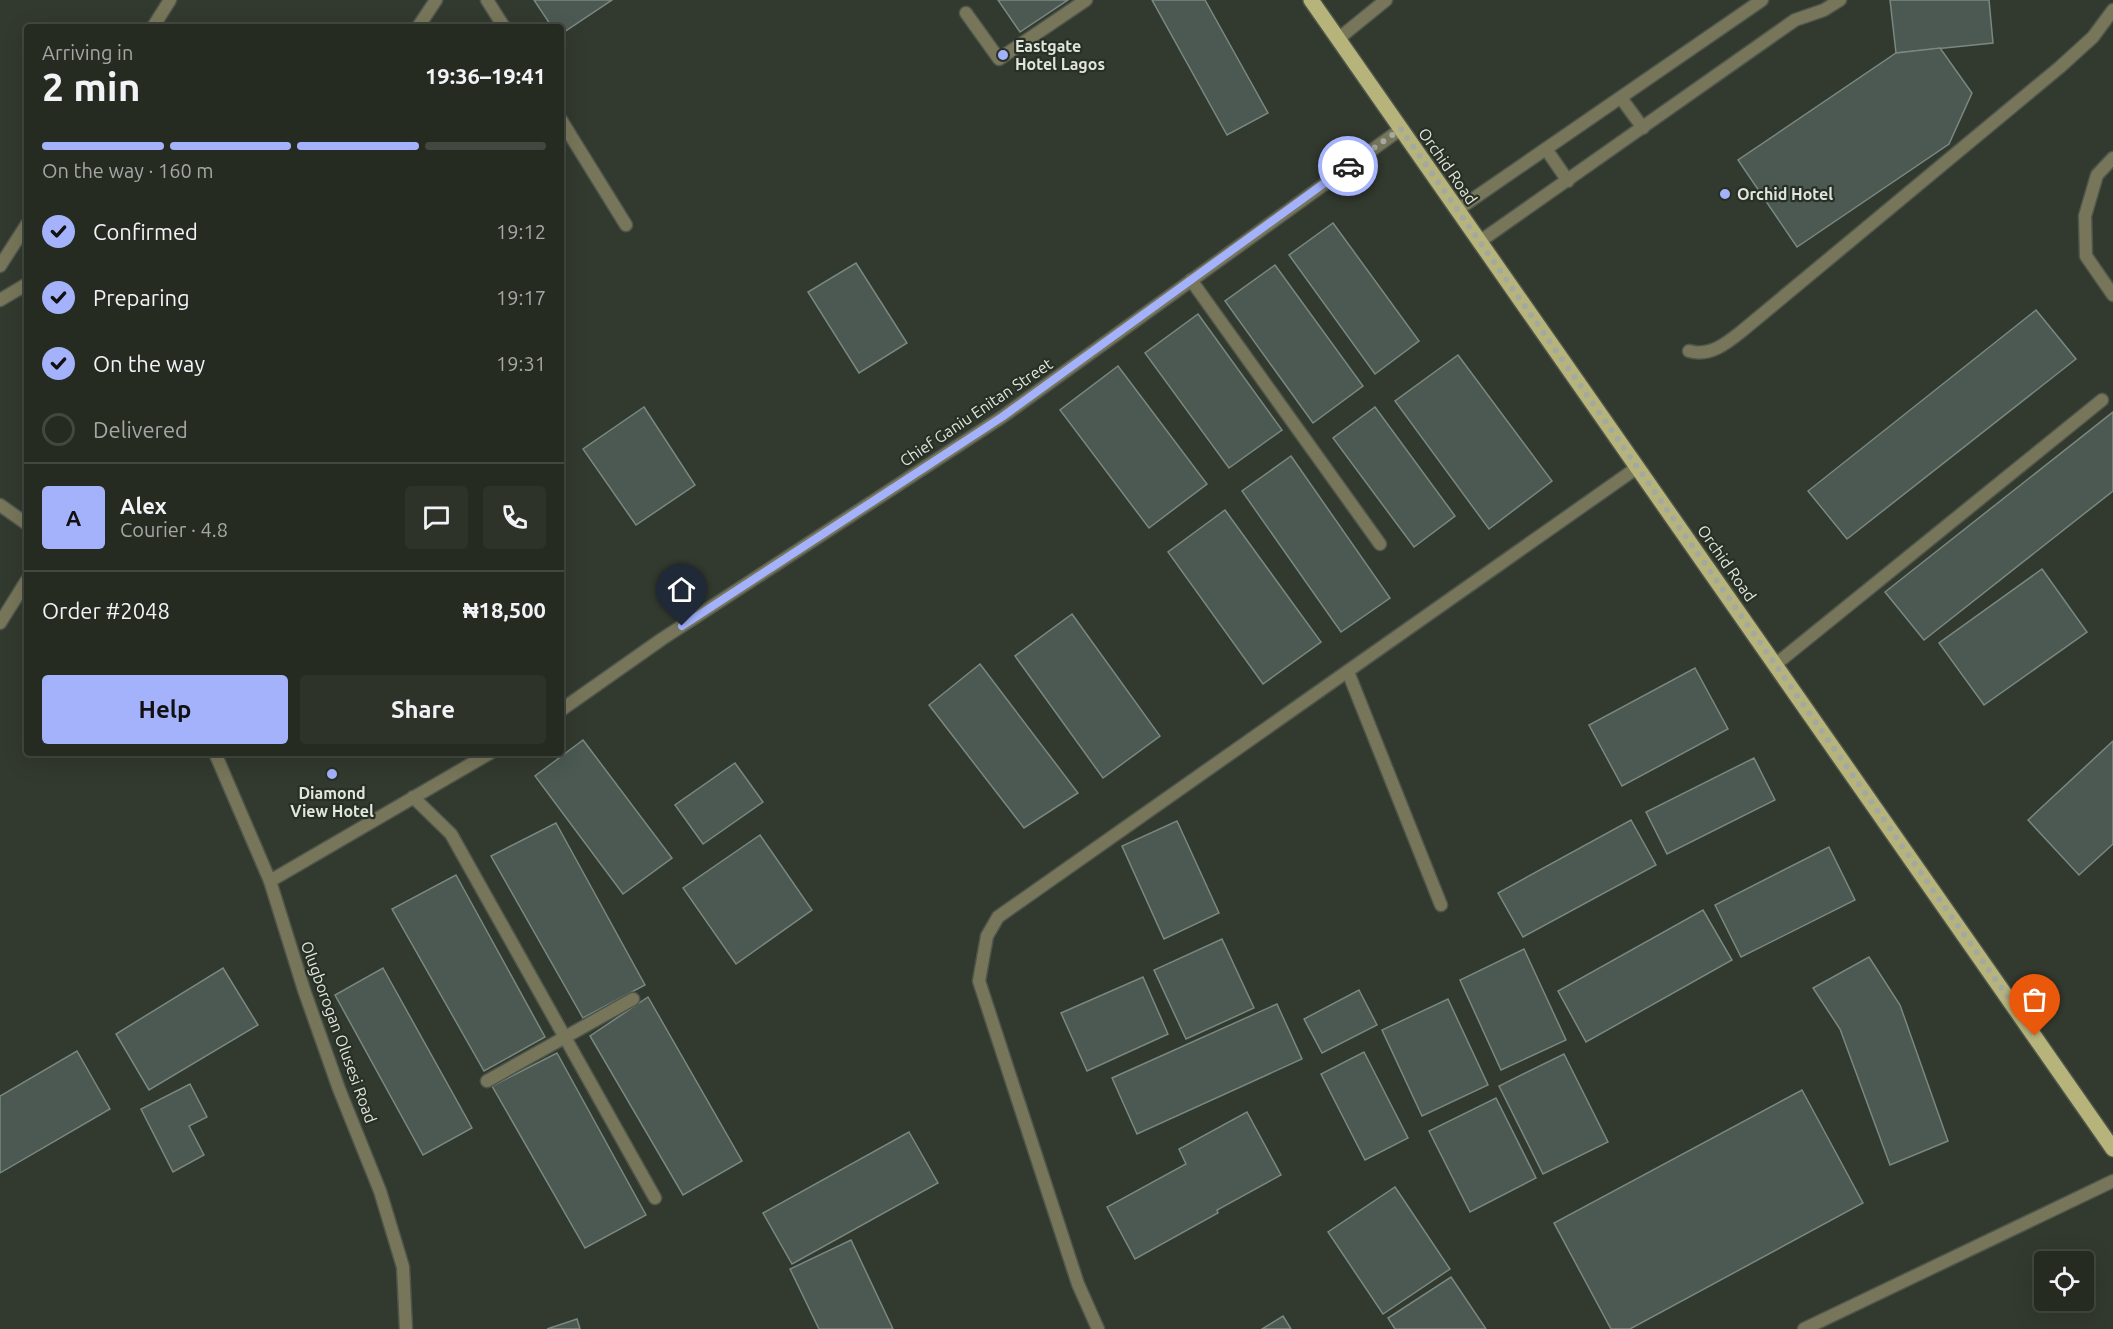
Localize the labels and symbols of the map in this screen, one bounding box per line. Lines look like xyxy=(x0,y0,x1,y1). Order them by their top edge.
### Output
place label: Eastgate Hotel Lagos xyxy=(1015,37,1105,73)
marker: Eastgate Hotel Lagos xyxy=(996,48,1010,62)
street label: Orchid Road xyxy=(1415,124,1481,208)
courier xyxy=(1318,136,1378,196)
place label: Orchid Hotel xyxy=(1737,185,1833,203)
marker: Orchid Hotel xyxy=(1718,187,1732,201)
street label: Chief Ganiu Enitan Street xyxy=(896,354,1056,470)
street label: Orchid Road xyxy=(1694,521,1760,605)
pin xyxy=(656,564,707,626)
marker: Diamond View Hotel xyxy=(325,767,339,781)
place label: Diamond View Hotel xyxy=(290,784,374,820)
street label: Olugborogan Olusesi Road xyxy=(298,939,380,1125)
pin xyxy=(2009,974,2060,1036)

